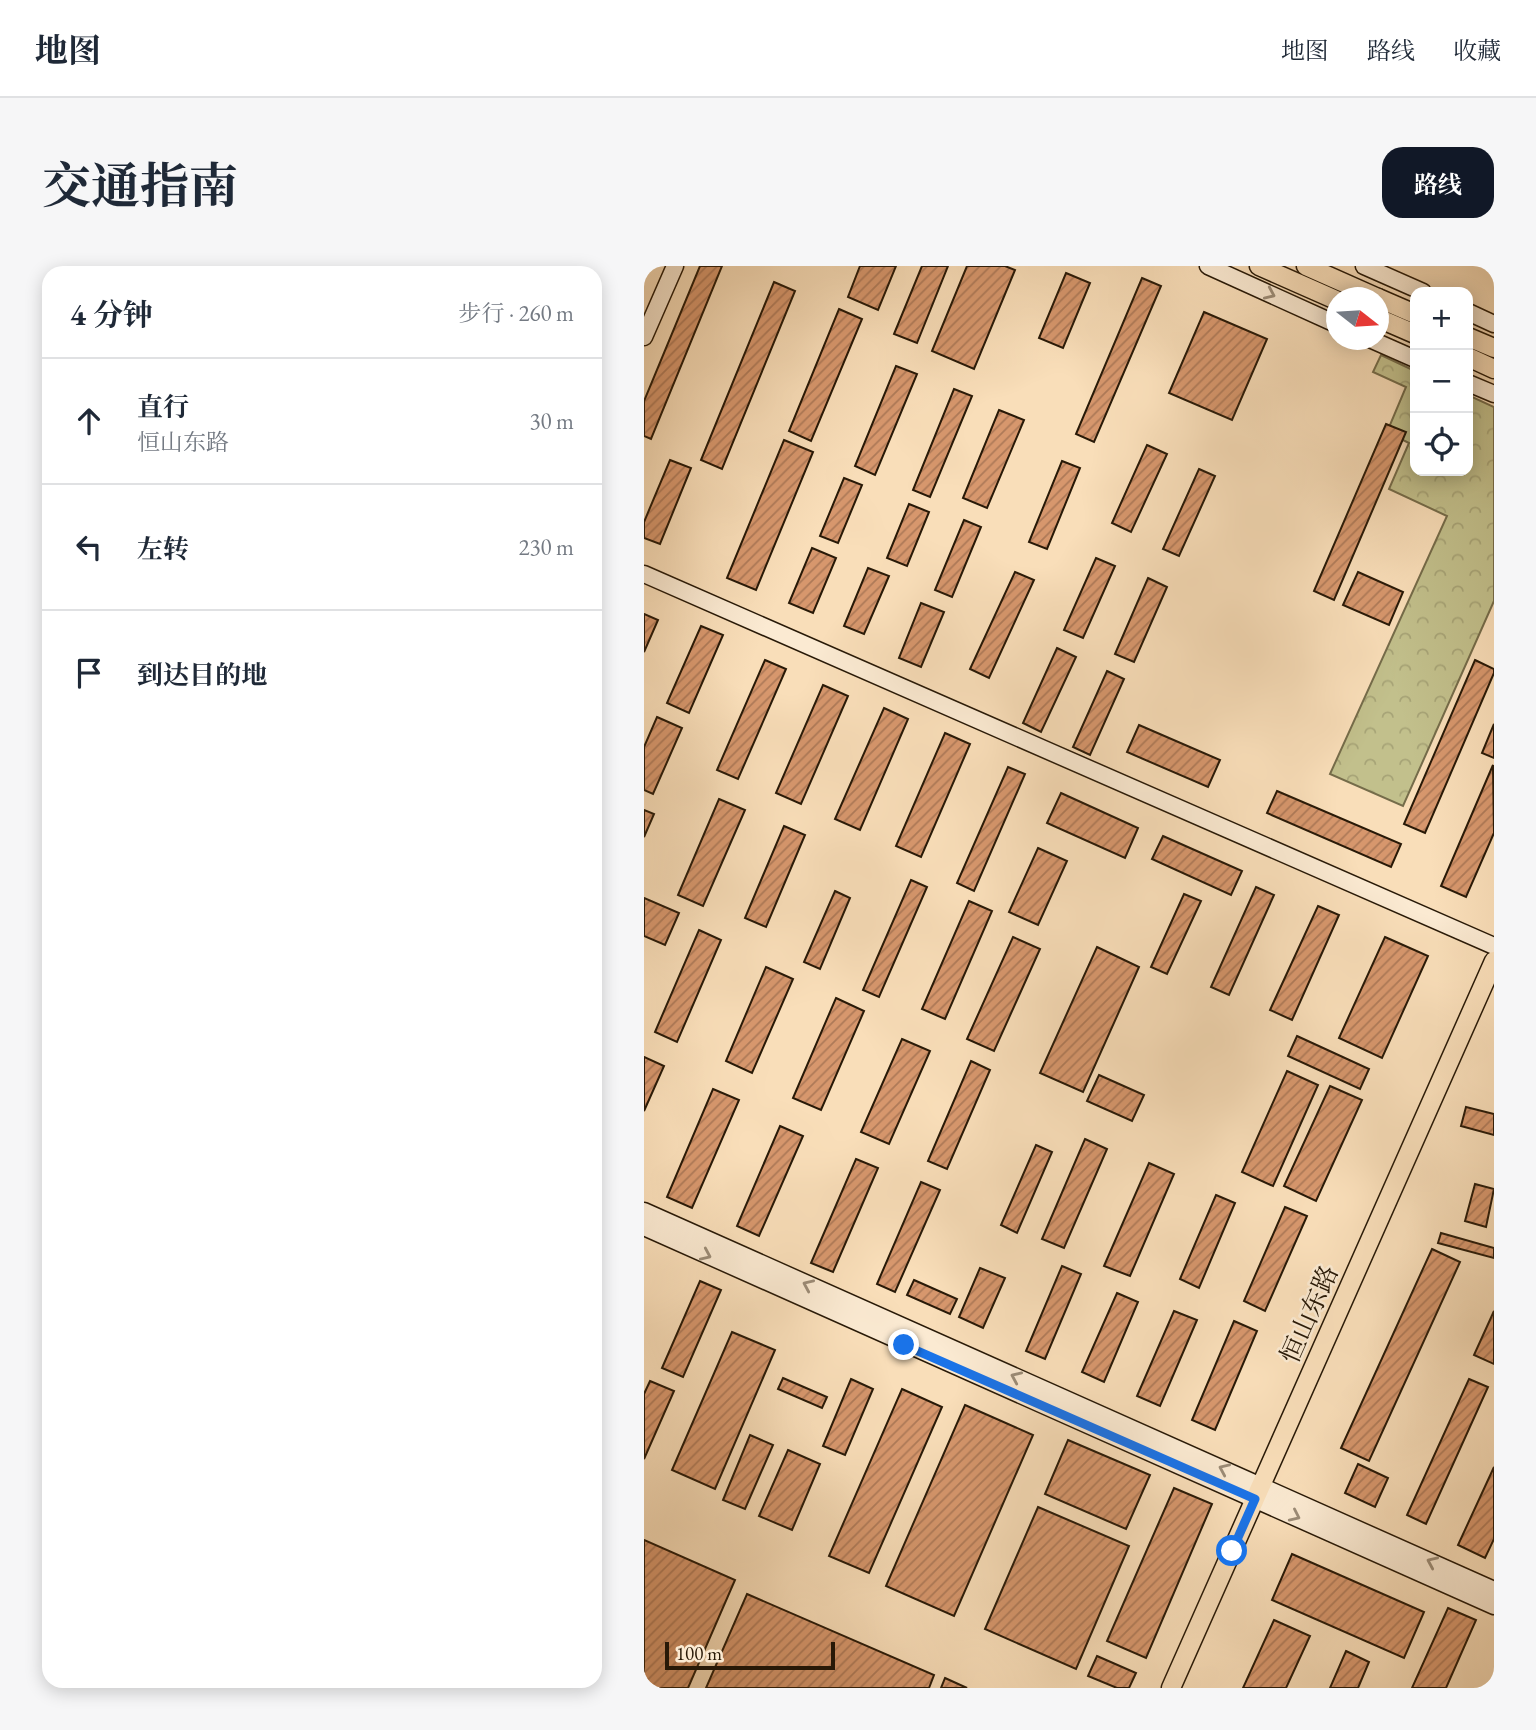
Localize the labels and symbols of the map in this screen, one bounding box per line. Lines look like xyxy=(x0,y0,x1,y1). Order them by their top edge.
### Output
one-way arrow xyxy=(1263,286,1276,300)
north arrow xyxy=(1326,287,1389,350)
one-way arrow xyxy=(699,1247,711,1261)
street label: 恒山东路 xyxy=(1272,1260,1346,1368)
one-way arrow xyxy=(803,1279,815,1293)
route end xyxy=(888,1329,919,1360)
one-way arrow xyxy=(1011,1371,1023,1385)
one-way arrow xyxy=(1219,1463,1231,1477)
one-way arrow xyxy=(1288,1508,1300,1522)
route start xyxy=(1216,1535,1247,1566)
one-way arrow xyxy=(1426,1556,1439,1570)
scale bar xyxy=(665,1639,835,1671)

